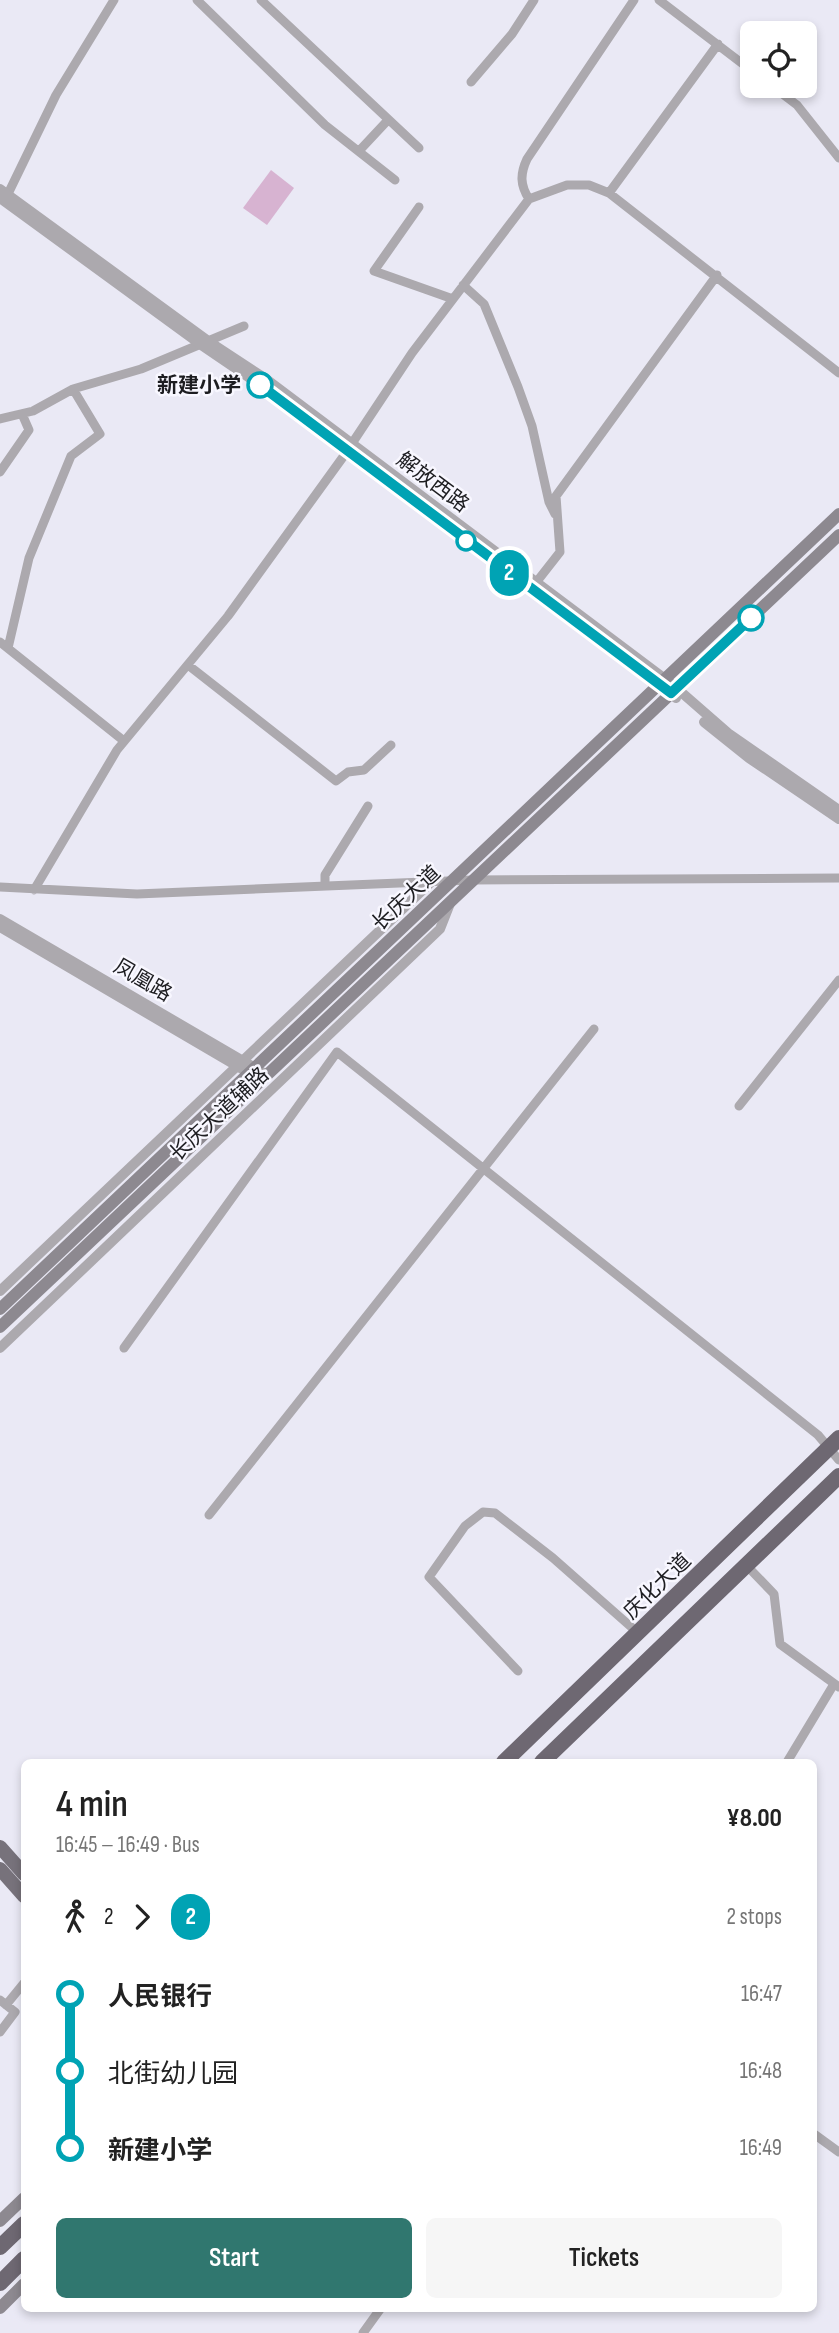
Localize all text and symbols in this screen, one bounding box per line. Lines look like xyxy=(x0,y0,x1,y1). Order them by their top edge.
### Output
map controls xyxy=(740,21,817,98)
button: locate xyxy=(740,21,817,98)
marker: 新建小学 xyxy=(247,372,273,398)
place label: 新建小学 xyxy=(157,373,241,398)
street label: 解放西路 xyxy=(392,447,474,518)
unlabelled marker xyxy=(456,531,476,551)
line badge: 2 xyxy=(486,550,532,596)
text: 2 xyxy=(504,558,514,587)
unlabelled marker xyxy=(738,605,764,631)
street label: 长庆大道 xyxy=(367,861,446,936)
street label: 凤凰路 xyxy=(109,954,176,1007)
street label: 长庆大道辅路 xyxy=(165,1062,274,1166)
street label: 庆化大道 xyxy=(618,1548,696,1625)
text: 4 min xyxy=(56,1782,128,1827)
text: ¥8.00 xyxy=(726,1803,782,1834)
text: 16:45 – 16:49 · Bus xyxy=(56,1831,200,1859)
icon: walk xyxy=(56,1898,94,1936)
icon: forward xyxy=(123,1898,161,1936)
text: 2 xyxy=(185,1902,196,1931)
text: 2 xyxy=(104,1903,113,1931)
text: 2 stops xyxy=(726,1903,782,1931)
text: 16:47 xyxy=(741,1980,782,2008)
text: 人民银行 xyxy=(108,1982,212,2013)
text: 16:48 xyxy=(740,2057,782,2085)
text: 北街幼儿园 xyxy=(108,2059,238,2090)
text: 16:49 xyxy=(740,2134,782,2162)
text: 新建小学 xyxy=(108,2136,212,2167)
button: Start xyxy=(56,2218,412,2298)
button: Tickets xyxy=(426,2218,782,2298)

